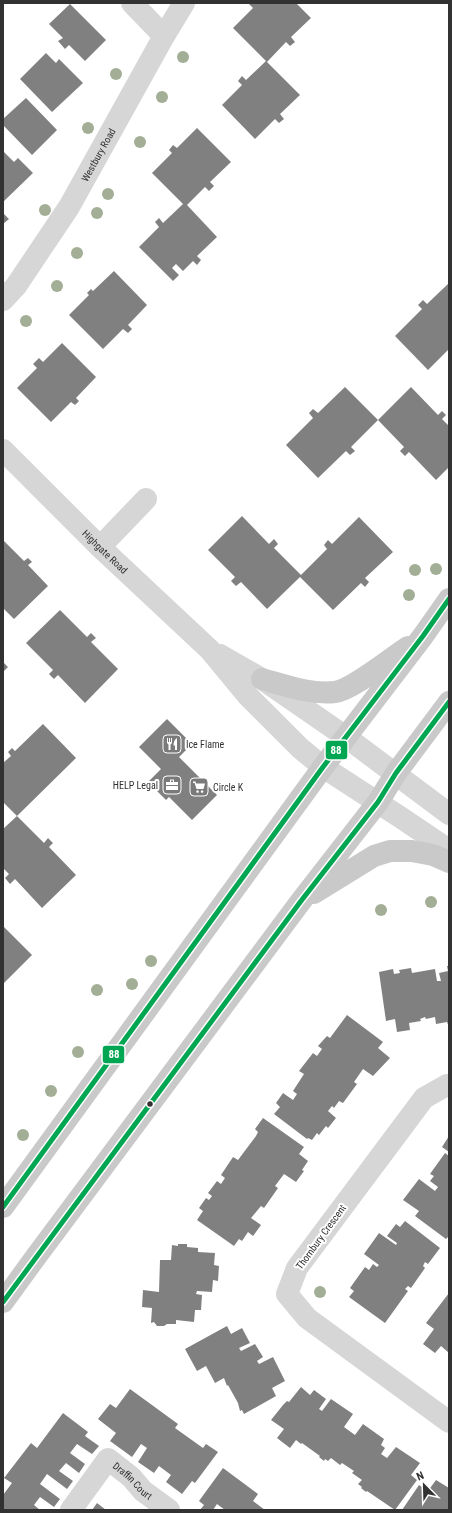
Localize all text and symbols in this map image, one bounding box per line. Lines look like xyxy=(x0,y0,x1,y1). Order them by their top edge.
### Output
street label: Westbury Road xyxy=(79,126,117,183)
street label: Highgate Road xyxy=(80,527,130,576)
restaurant icon: Ice Flame xyxy=(161,733,183,755)
place label: Ice Flame xyxy=(186,739,225,750)
line badge: 88 xyxy=(325,740,348,760)
text: 88 xyxy=(330,744,342,757)
office icon: HELP Legal xyxy=(161,774,183,796)
supermarket icon: Circle K xyxy=(188,776,210,798)
place label: HELP Legal xyxy=(113,780,158,791)
place label: Circle K xyxy=(213,782,244,793)
line badge: 88 xyxy=(102,1045,125,1064)
text: 88 xyxy=(108,1048,120,1061)
unlabelled marker xyxy=(145,1099,155,1109)
street label: Thornbury Crescent xyxy=(294,1202,348,1272)
street label: Draffin Court xyxy=(111,1460,155,1501)
north arrow xyxy=(404,1465,444,1505)
text: N xyxy=(415,1469,426,1484)

